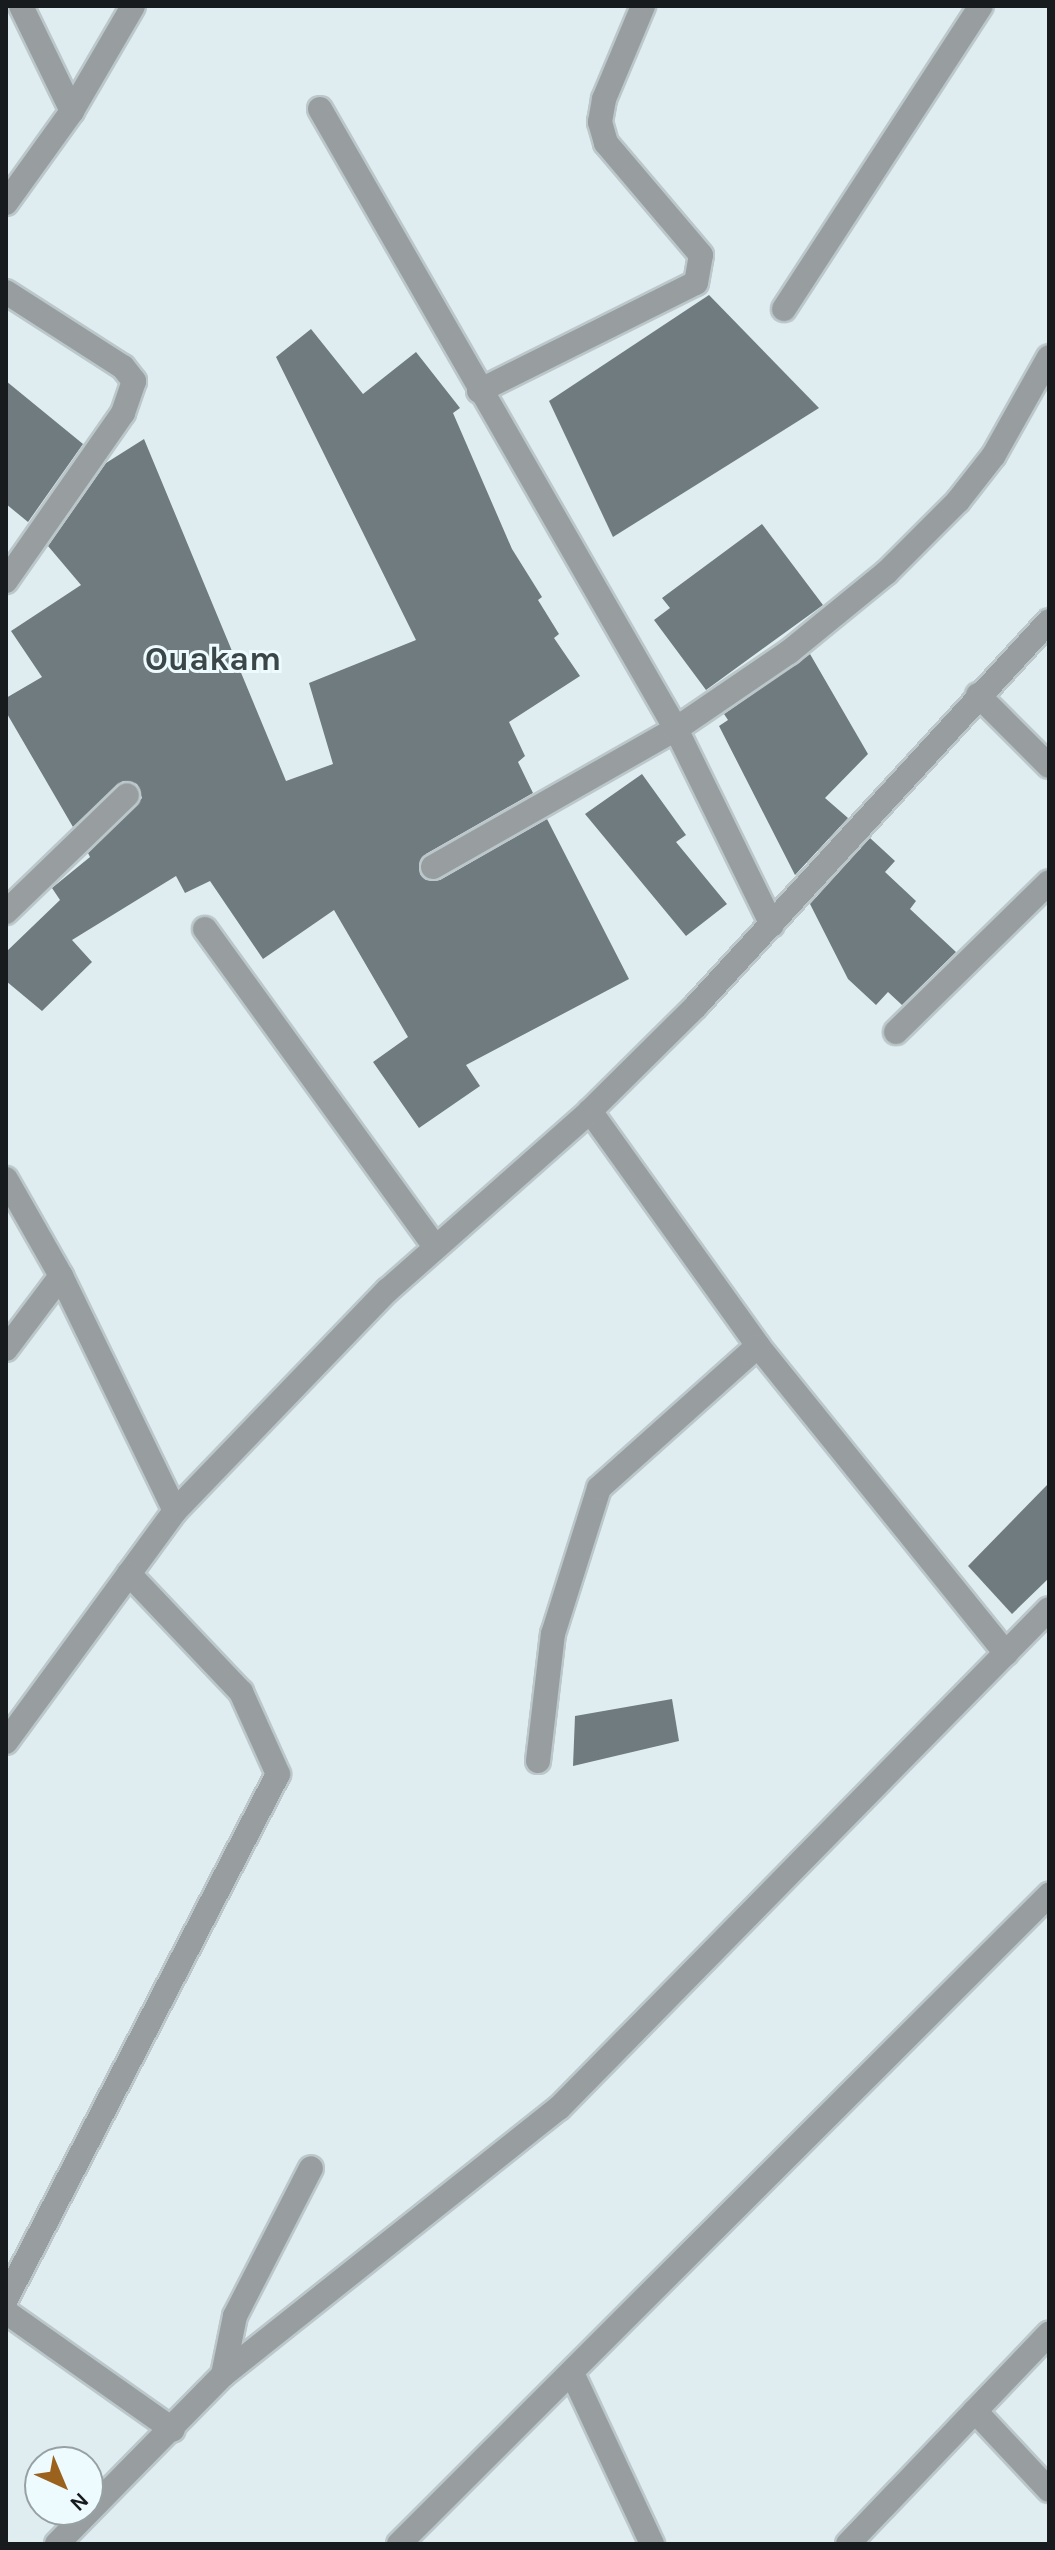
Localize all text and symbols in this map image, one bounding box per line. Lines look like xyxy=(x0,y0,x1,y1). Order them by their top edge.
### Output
district label: Ouakam xyxy=(145,640,281,680)
north arrow xyxy=(24,2446,104,2526)
text: N xyxy=(65,2487,94,2517)

